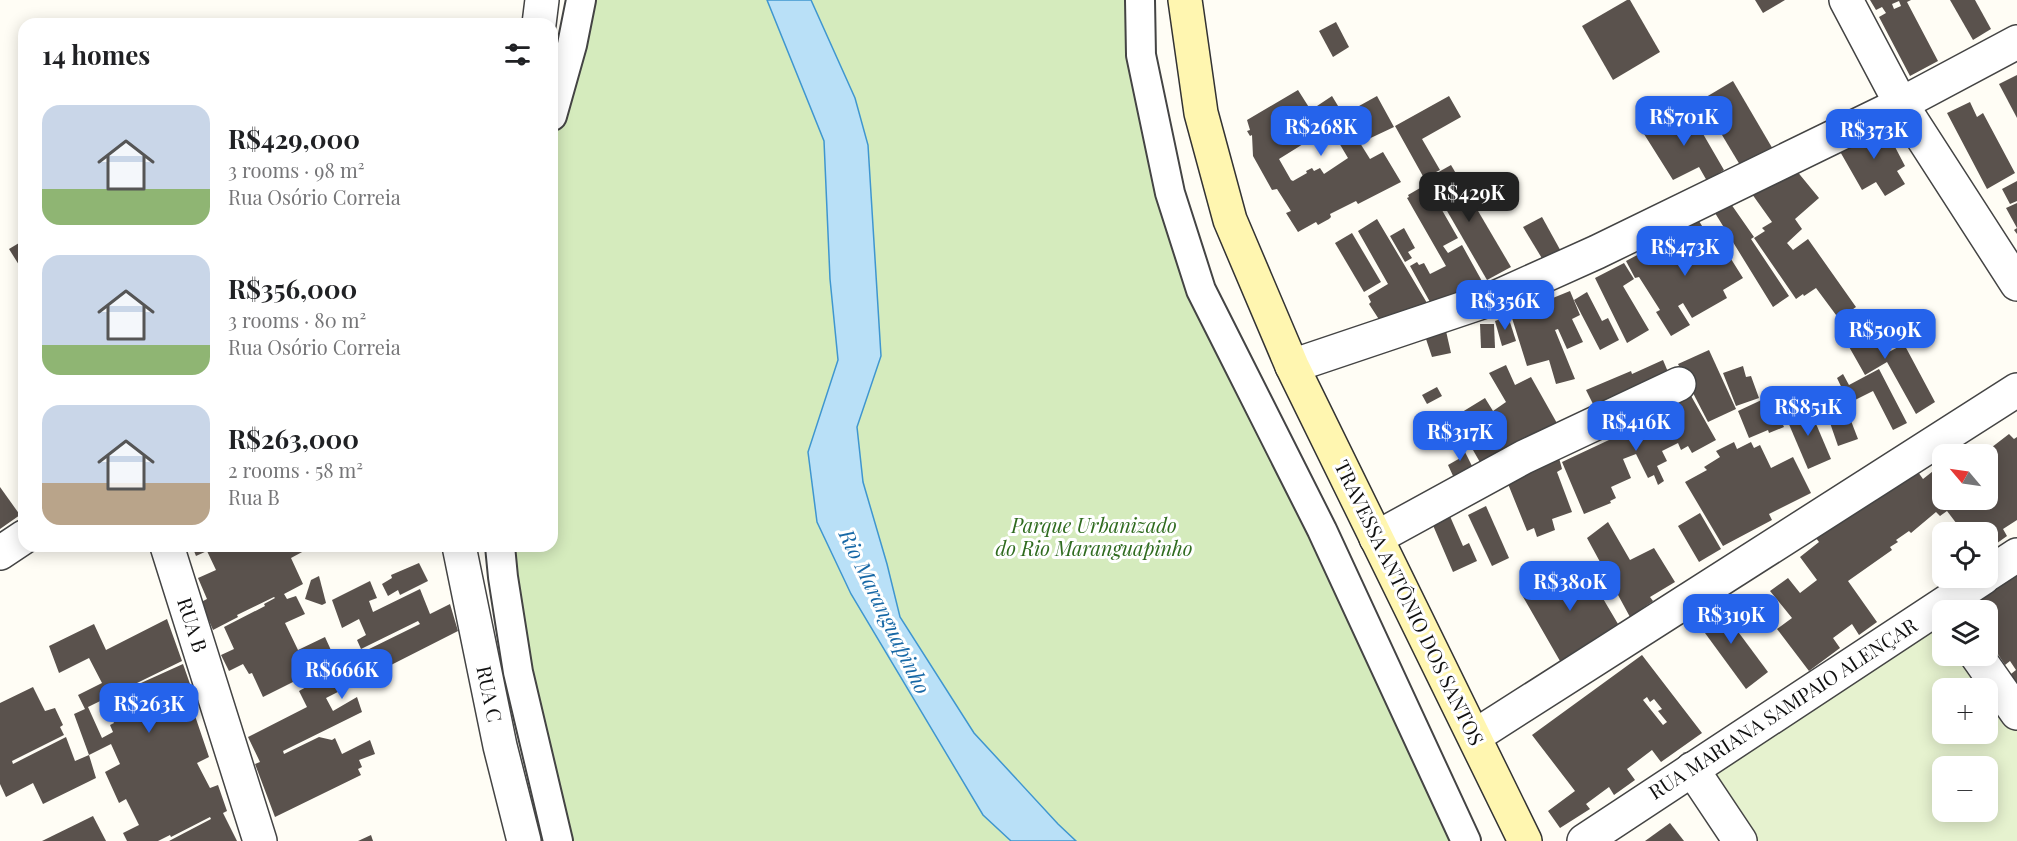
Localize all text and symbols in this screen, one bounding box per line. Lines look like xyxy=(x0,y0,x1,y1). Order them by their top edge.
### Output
text: 14 homes xyxy=(42,37,150,72)
icon: filters xyxy=(501,38,534,71)
pin: R$701K xyxy=(1635,96,1733,147)
text: R$701K xyxy=(1649,102,1719,129)
pin: R$268K xyxy=(1272,106,1370,157)
pin: R$373K xyxy=(1825,109,1923,160)
text: R$268K xyxy=(1285,112,1357,139)
text: R$373K xyxy=(1840,115,1908,142)
text: R$429,000 xyxy=(228,121,360,156)
icon: home xyxy=(90,129,162,201)
text: 3 rooms · 98 m² xyxy=(228,156,364,183)
pin: R$429K xyxy=(1420,172,1518,223)
text: R$429K xyxy=(1433,178,1505,205)
text: Rua Osório Correia xyxy=(228,183,401,210)
pin: R$473K xyxy=(1636,226,1734,277)
text: R$473K xyxy=(1651,232,1719,259)
text: R$356,000 xyxy=(228,271,357,306)
icon: home xyxy=(90,279,162,351)
pin: R$356K xyxy=(1456,280,1554,331)
text: R$356K xyxy=(1470,286,1540,313)
text: 3 rooms · 80 m² xyxy=(228,306,366,333)
pin: R$509K xyxy=(1836,309,1934,360)
text: R$509K xyxy=(1849,315,1921,342)
text: Rua Osório Correia xyxy=(228,333,401,360)
pin: R$851K xyxy=(1759,386,1857,437)
text: R$851K xyxy=(1774,392,1842,419)
pin: R$416K xyxy=(1587,401,1685,452)
text: R$416K xyxy=(1601,407,1671,434)
pin: R$317K xyxy=(1411,411,1509,462)
text: R$317K xyxy=(1427,417,1493,444)
text: R$263,000 xyxy=(228,421,359,456)
icon: home xyxy=(90,429,162,501)
north arrow xyxy=(1932,444,1998,510)
map controls xyxy=(1932,444,1998,822)
street label: TRAVESSA ANTÔNIO DOS SANTOS xyxy=(1329,455,1491,749)
text: 2 rooms · 58 m² xyxy=(228,456,363,483)
text: Rua B xyxy=(228,483,280,510)
park label: Parque Urbanizado do Rio Maranguapinho xyxy=(995,511,1193,561)
button: locate xyxy=(1932,522,1998,588)
water label: Rio Maranguapinho xyxy=(833,523,938,698)
pin: R$380K xyxy=(1521,561,1619,612)
text: R$380K xyxy=(1533,567,1607,594)
street label: RUA B xyxy=(172,594,215,655)
pin: R$319K xyxy=(1682,594,1780,645)
text: R$319K xyxy=(1697,600,1765,627)
button: layers xyxy=(1932,600,1998,666)
street label: RUA MARIANA SAMPAIO ALENÇAR xyxy=(1643,610,1922,805)
pin: R$666K xyxy=(293,649,391,700)
text: R$666K xyxy=(305,655,379,682)
street label: RUA C xyxy=(471,663,510,724)
button: + xyxy=(1932,678,1998,744)
pin: R$263K xyxy=(100,683,198,734)
text: R$263K xyxy=(113,689,185,716)
button: − xyxy=(1932,756,1998,822)

